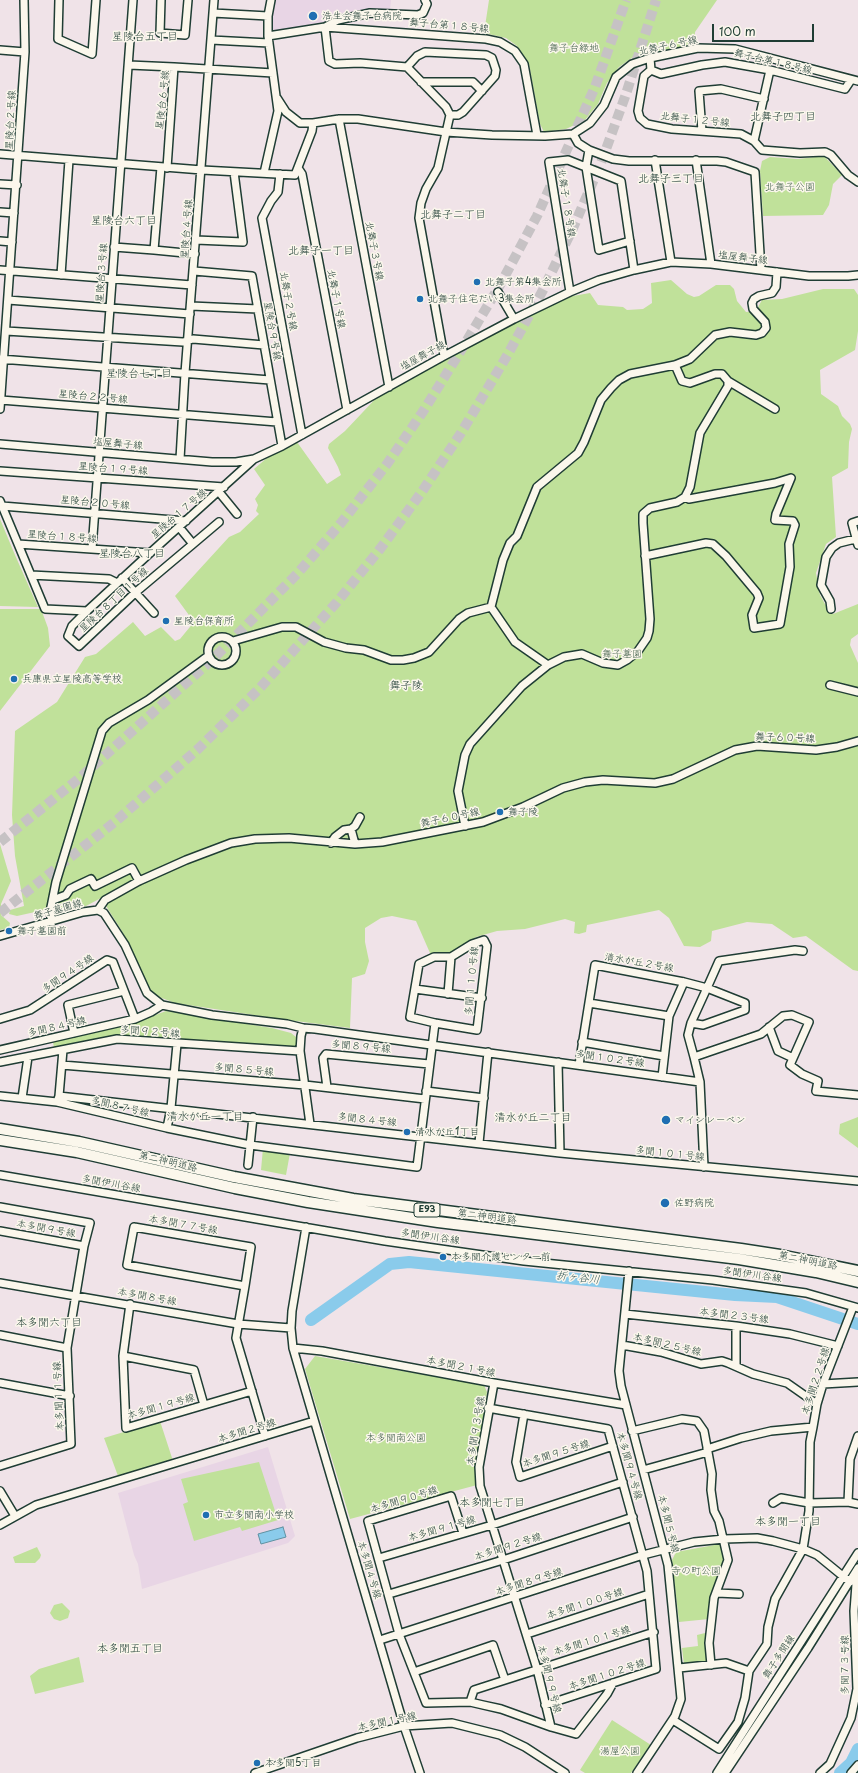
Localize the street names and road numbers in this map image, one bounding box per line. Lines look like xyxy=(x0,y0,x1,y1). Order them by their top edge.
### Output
street label: 舞子台第１８号線 xyxy=(409,17,489,35)
street label: 北舞子６号線 xyxy=(637,34,699,58)
street label: 舞子台第１８号線 xyxy=(733,47,813,77)
street label: 星陵台６号線 xyxy=(154,70,172,130)
street label: 星陵台２号線 xyxy=(3,90,19,150)
street label: 北舞子１２号線 xyxy=(660,110,730,130)
street label: 北舞子１８号線 xyxy=(555,167,577,239)
street label: 星陵台４号線 xyxy=(179,199,195,259)
street label: 北舞子３号線 xyxy=(362,220,386,282)
street label: 星陵台３号線 xyxy=(94,243,110,303)
street label: 塩屋舞子線 xyxy=(717,249,769,267)
street label: 北舞子１号線 xyxy=(324,268,348,330)
street label: 北舞子２号線 xyxy=(277,270,299,332)
street label: 星陵台９号線 xyxy=(261,300,283,362)
street label: 塩屋舞子線 xyxy=(398,339,448,373)
street label: 星陵台２２号線 xyxy=(58,388,128,406)
street label: 塩屋舞子線 xyxy=(93,436,143,452)
street label: 星陵台１９号線 xyxy=(78,461,148,477)
street label: 星陵台１７号線 xyxy=(149,487,209,541)
street label: 星陵台２０号線 xyxy=(60,494,130,512)
street label: 星陵台１８号線 xyxy=(27,529,97,545)
street label: 星陵台８丁目１号線 xyxy=(77,565,151,635)
street label: 舞子６０号線 xyxy=(755,731,815,745)
street label: 舞子６０号線 xyxy=(419,806,481,830)
street label: 舞子墓園線 xyxy=(32,897,84,923)
street label: 多聞１１０号線 xyxy=(463,946,481,1016)
street label: 清水が丘２号線 xyxy=(603,951,675,975)
street label: 多聞９４号線 xyxy=(40,952,96,996)
street label: 多聞８４号線 xyxy=(26,1014,88,1040)
street label: 多聞９２号線 xyxy=(120,1024,180,1040)
street label: 多聞８９号線 xyxy=(331,1038,391,1056)
street label: 多聞１０２号線 xyxy=(575,1048,645,1070)
street label: 多聞８５号線 xyxy=(214,1061,274,1079)
street label: 多聞８７号線 xyxy=(89,1094,151,1120)
street label: 多聞８４号線 xyxy=(337,1111,397,1129)
street label: 多聞１０１号線 xyxy=(635,1144,705,1164)
street label: 第二神明道路 xyxy=(137,1149,199,1175)
street label: 多聞伊川谷線 xyxy=(80,1173,142,1195)
road number: E93 xyxy=(414,1203,440,1217)
street label: 第二神明道路 xyxy=(456,1207,518,1227)
street label: 本多聞７７号線 xyxy=(147,1213,219,1237)
street label: 本多聞９号線 xyxy=(15,1218,77,1240)
street label: 多聞伊川谷線 xyxy=(399,1227,461,1247)
street label: 第二神明道路 xyxy=(777,1249,839,1273)
street label: 多聞伊川谷線 xyxy=(721,1265,783,1285)
street label: 本多聞８号線 xyxy=(116,1286,178,1308)
street label: 本多聞２３号線 xyxy=(699,1306,769,1326)
street label: 本多聞２５号線 xyxy=(632,1331,702,1359)
street label: 本多聞２２号線 xyxy=(799,1346,833,1416)
street label: 本多聞２１号線 xyxy=(425,1354,497,1380)
street label: 本多聞１１号線 xyxy=(51,1361,67,1431)
street label: 本多聞１９号線 xyxy=(126,1392,196,1422)
street label: 本多聞９３号線 xyxy=(465,1395,487,1467)
street label: 本多聞２号線 xyxy=(217,1416,277,1446)
street label: 本多聞９４号線 xyxy=(614,1431,644,1501)
street label: 本多聞９５号線 xyxy=(521,1437,591,1471)
street label: 本多聞９０号線 xyxy=(369,1484,439,1516)
street label: 本多聞５号線 xyxy=(655,1493,681,1555)
street label: 本多聞９１号線 xyxy=(407,1514,477,1544)
street label: 本多聞９２号線 xyxy=(473,1530,543,1564)
street label: 本多聞４号線 xyxy=(354,1540,384,1600)
street label: 本多聞８９号線 xyxy=(494,1565,564,1599)
street label: 本多聞１００号線 xyxy=(545,1586,625,1622)
street label: 本多聞１０１号線 xyxy=(552,1624,632,1658)
street label: 舞子多聞線 xyxy=(760,1633,798,1681)
street label: 多聞７３号線 xyxy=(839,1635,851,1695)
street label: 本多聞９９号線 xyxy=(535,1644,563,1714)
street label: 本多聞１０２号線 xyxy=(567,1657,647,1693)
street label: 本多聞１号線 xyxy=(356,1710,418,1734)

